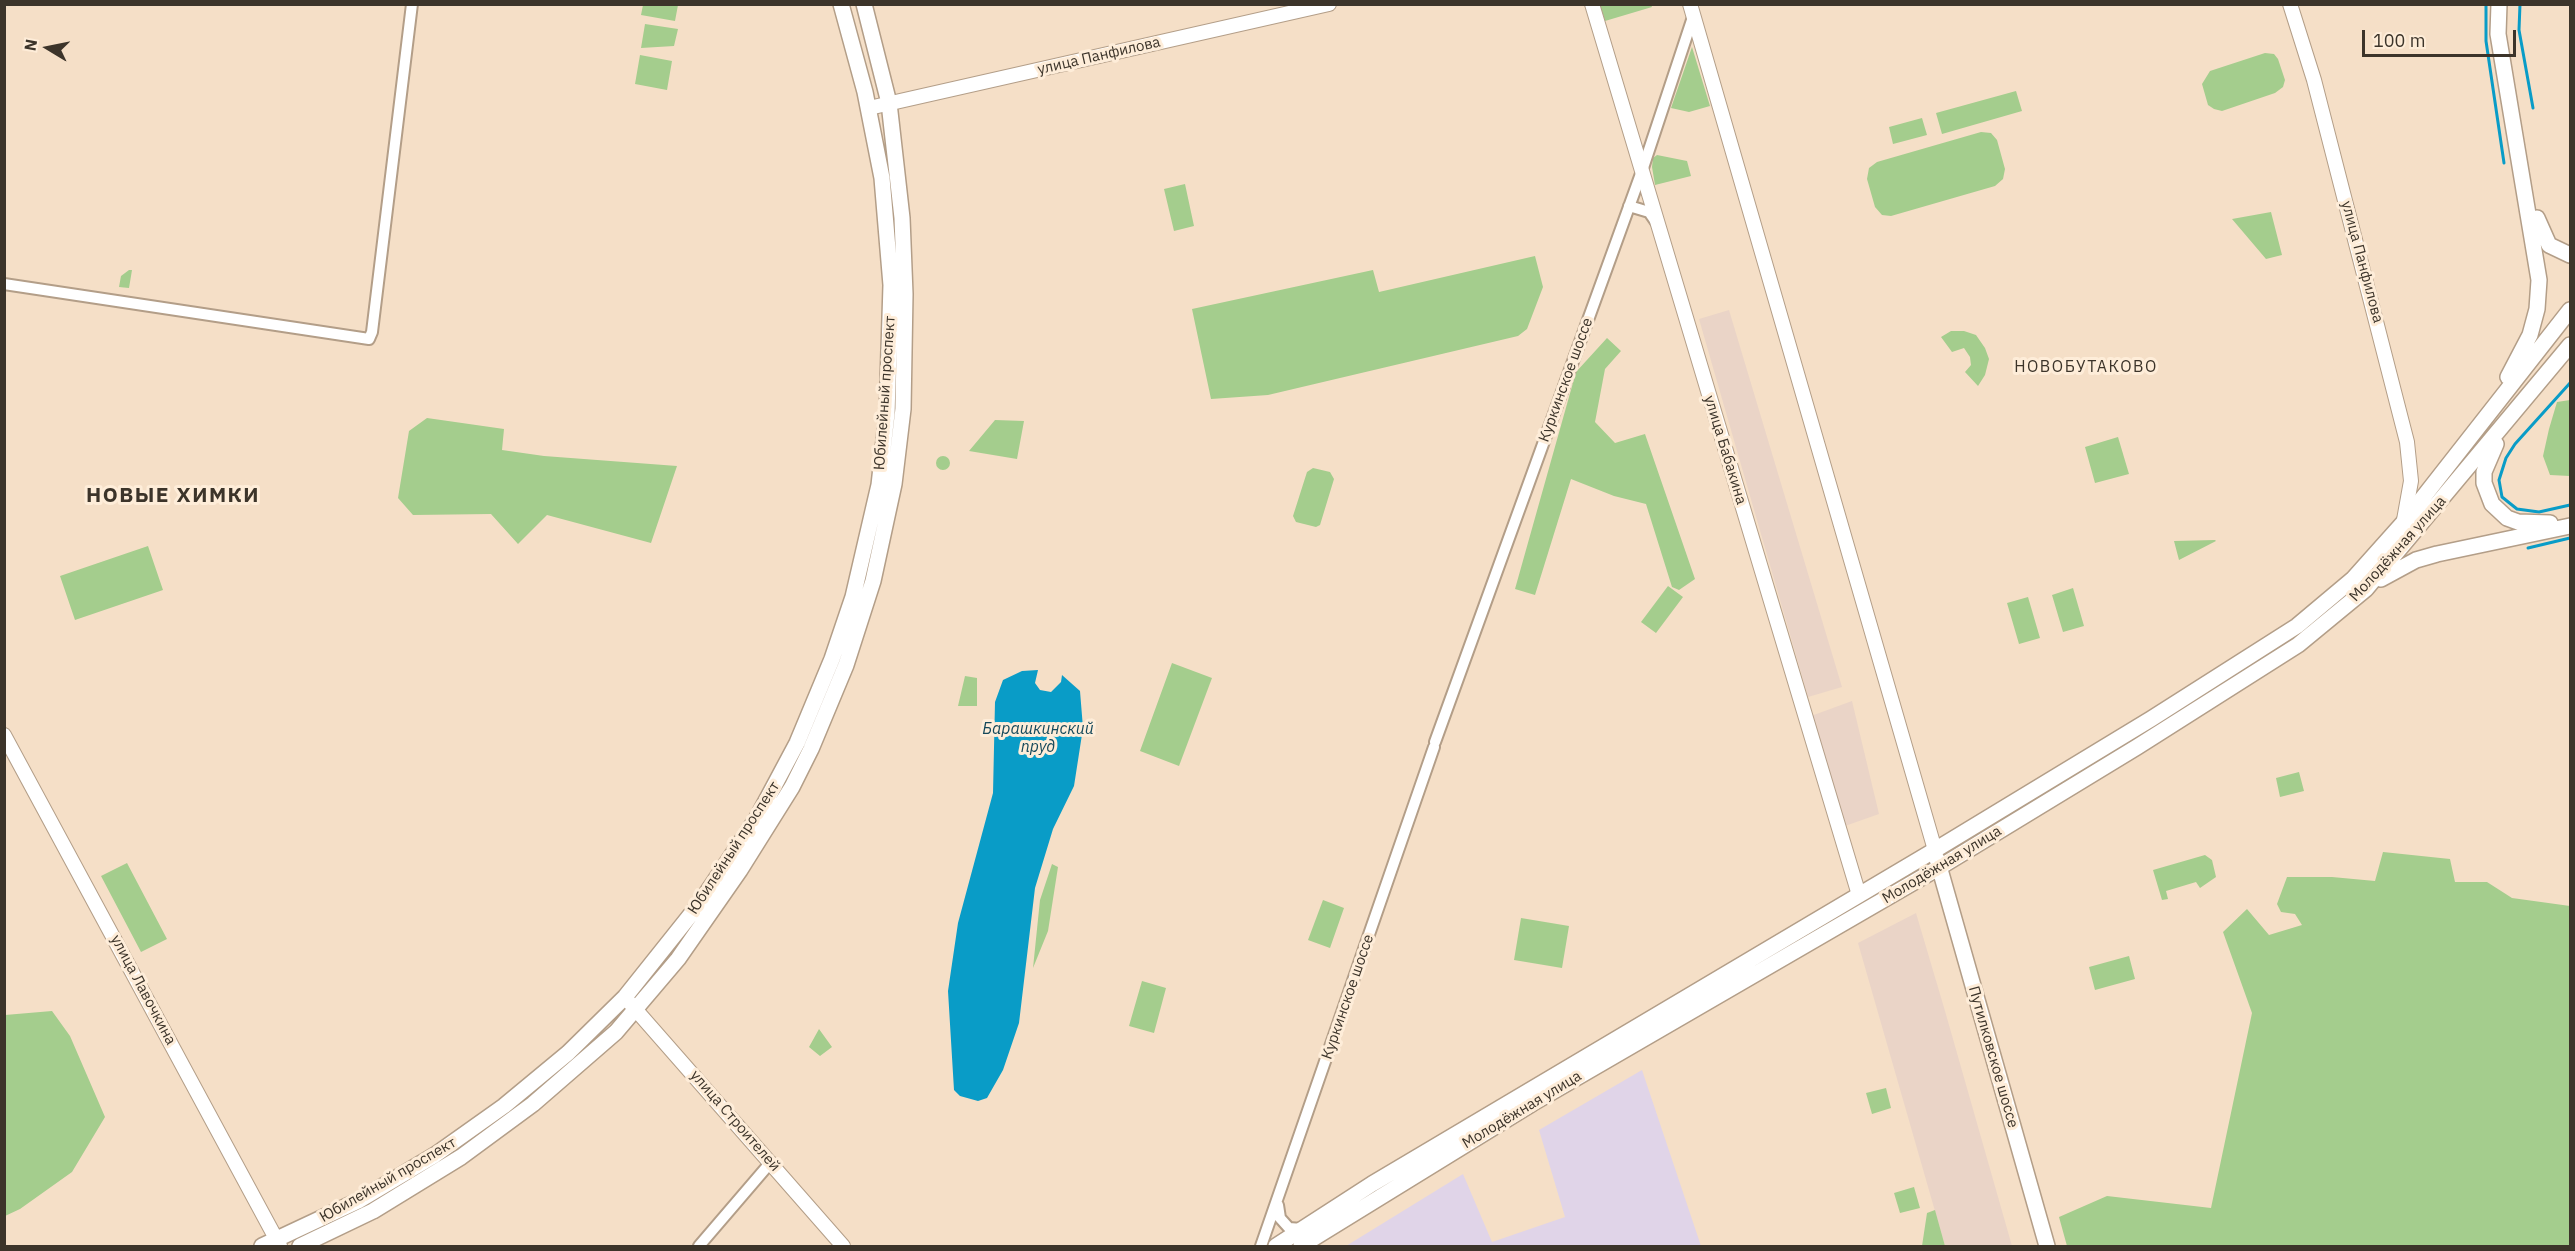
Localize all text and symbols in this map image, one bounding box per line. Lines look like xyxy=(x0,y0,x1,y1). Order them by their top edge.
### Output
north arrow xyxy=(18,18,78,78)
scale bar xyxy=(2365,18,2520,56)
text: 100 m xyxy=(2373,29,2425,52)
street label: улица Панфилова xyxy=(1036,33,1162,79)
text: N xyxy=(19,37,41,52)
street label: улица Панфилова xyxy=(2337,199,2387,325)
street label: Юбилейный проспект xyxy=(871,315,899,471)
street label: Куркинское шоссе xyxy=(1535,315,1597,445)
district label: НОВОБУТАКОВО xyxy=(2014,357,2158,377)
street label: улица Бабакина xyxy=(1700,393,1750,507)
district label: НОВЫЕ ХИМКИ xyxy=(86,483,260,509)
street label: Молодёжная улица xyxy=(2346,493,2450,605)
water label: Барашкинский пруд xyxy=(982,719,1094,757)
street label: Юбилейный проспект xyxy=(684,778,784,918)
street label: Молодёжная улица xyxy=(1879,822,2005,908)
street label: улица Лавочкина xyxy=(106,932,180,1048)
street label: Куркинское шоссе xyxy=(1318,932,1378,1062)
street label: Путилковское шоссе xyxy=(1964,984,2022,1130)
street label: улица Строителей xyxy=(686,1067,784,1175)
street label: Молодёжная улица xyxy=(1459,1067,1585,1153)
street label: Юбилейный проспект xyxy=(317,1134,459,1226)

